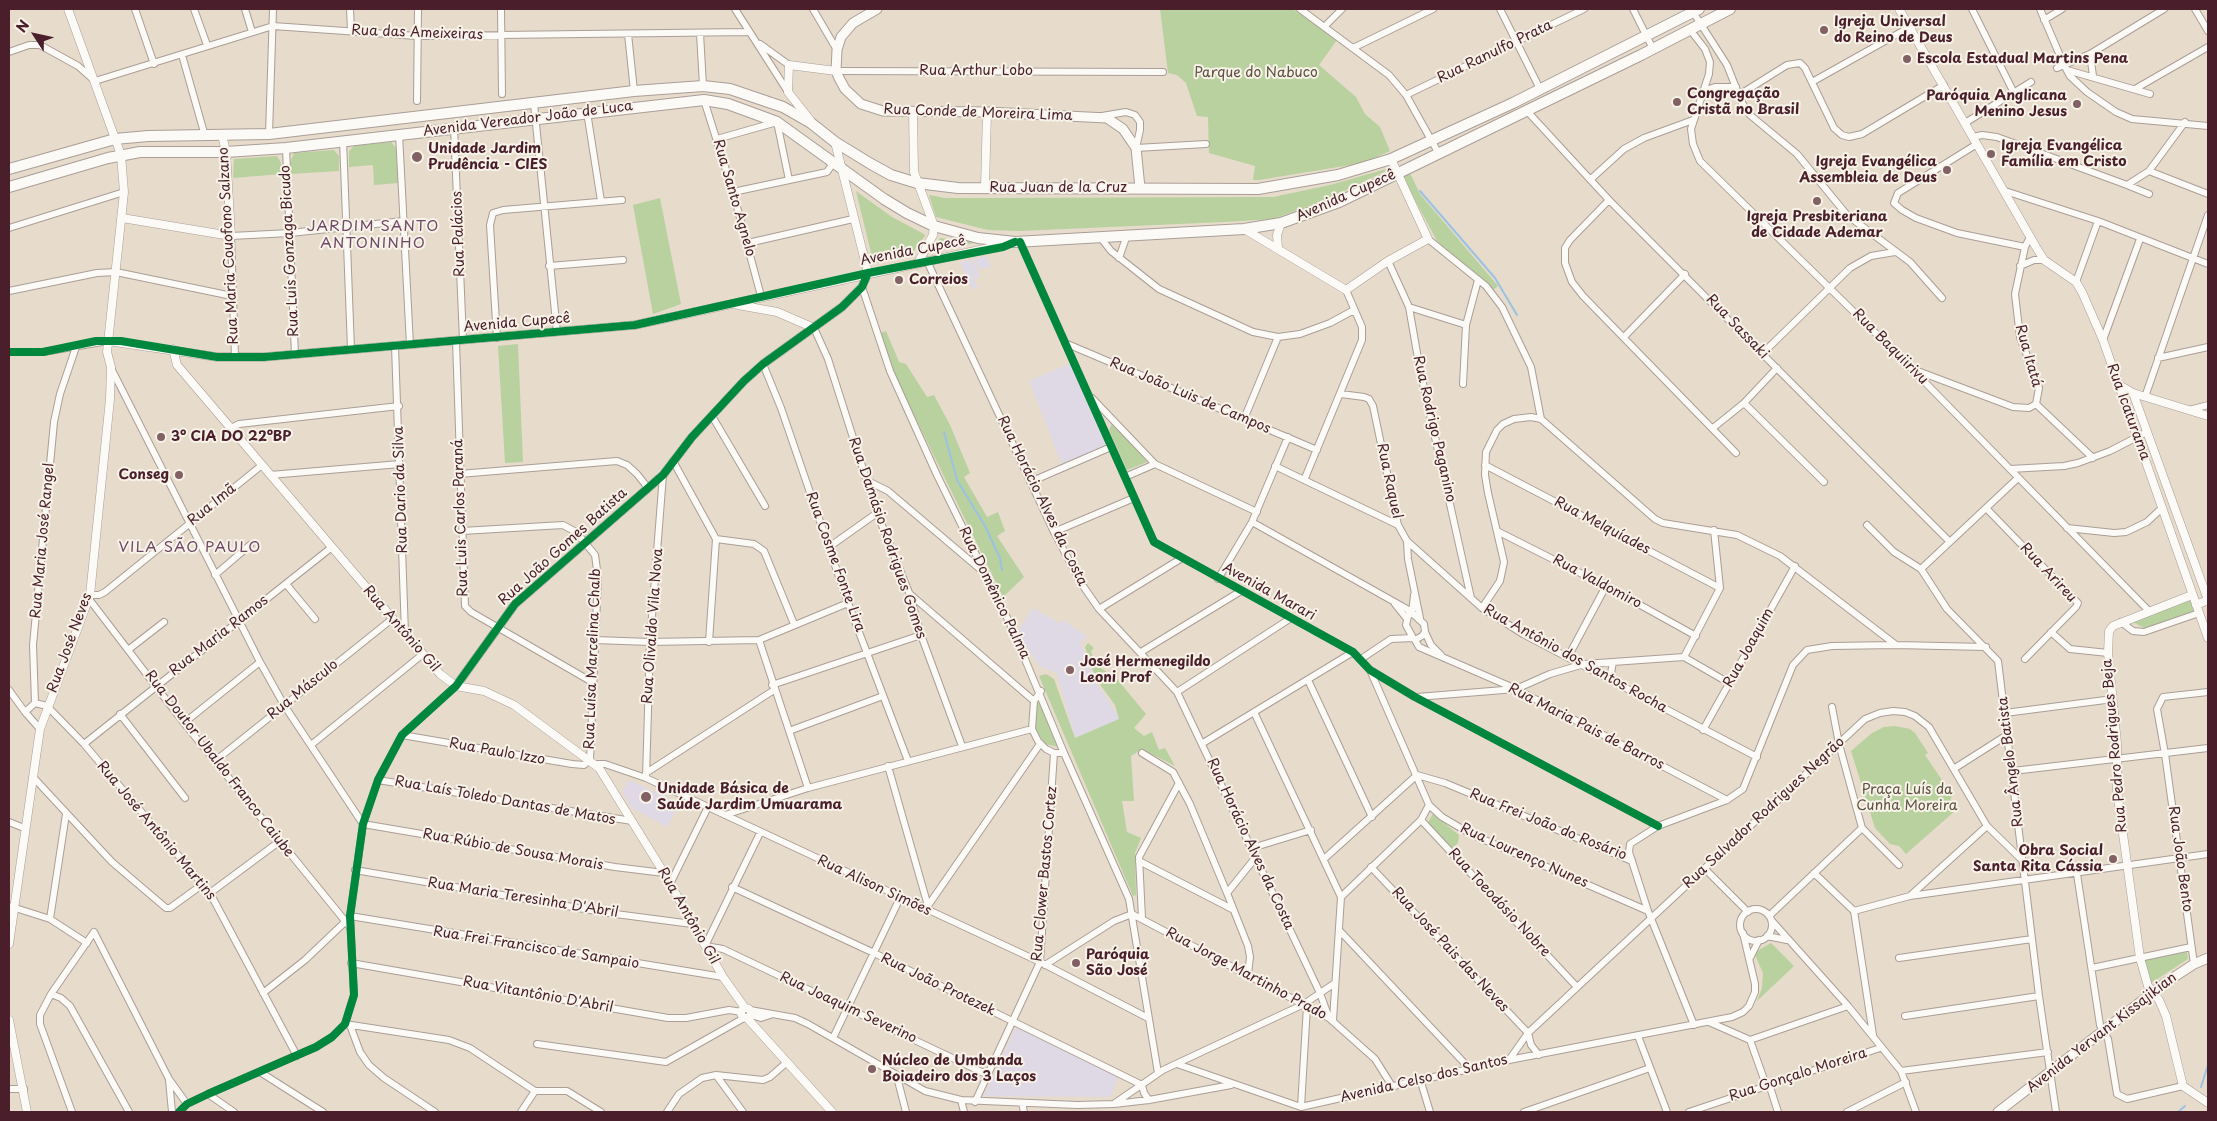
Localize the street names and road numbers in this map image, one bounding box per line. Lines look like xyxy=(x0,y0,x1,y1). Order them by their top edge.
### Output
street label: Rua Ranulfo Prata xyxy=(1435,17,1555,87)
street label: Rua das Ameixeiras xyxy=(351,22,483,44)
street label: Rua Arthur Lobo xyxy=(919,63,1033,79)
street label: Avenida Vereador João de Luca xyxy=(422,98,634,140)
street label: Rua Conde de Moreira Lima xyxy=(883,101,1073,125)
street label: Rua Santo Agnelo xyxy=(709,137,759,259)
street label: Rua Maria Couofono Salzano xyxy=(215,147,243,345)
street label: Rua Luís Gonzaga Bicudo xyxy=(277,165,303,337)
street label: Avenida Cupecê xyxy=(1294,167,1398,225)
street label: Rua Juan de la Cruz xyxy=(989,180,1127,196)
street label: Rua Palácios xyxy=(449,191,469,277)
street label: Avenida Cupecê xyxy=(859,233,967,269)
street label: Rua Sassaki xyxy=(1702,291,1772,363)
street label: Rua Baquiirivu xyxy=(1849,306,1931,388)
street label: Avenida Cupecê xyxy=(463,310,571,336)
street label: Rua Itatá xyxy=(2011,323,2045,389)
street label: Rua João Luis de Campos xyxy=(1107,354,1273,438)
street label: Rua Rodrigo Paganino xyxy=(1409,354,1459,504)
street label: Rua Icaturama xyxy=(2103,361,2153,463)
street label: Rua Horácio Alves da Costa xyxy=(993,413,1091,589)
street label: Rua Dario da Silva xyxy=(390,426,412,554)
street label: Rua Damásio Rodrigues Gomes xyxy=(844,435,930,641)
street label: Rua Luis Carlos Paraná xyxy=(450,439,472,597)
street label: Rua Raquel xyxy=(1373,442,1405,520)
street label: Rua Maria José Rangel xyxy=(28,463,58,619)
street label: Rua Imã xyxy=(184,480,240,530)
street label: Rua João Gomes Batista xyxy=(495,485,631,609)
street label: Rua Cosme Fonte Lira xyxy=(802,490,868,634)
street label: Rua Melquíades xyxy=(1551,494,1653,558)
street label: Rua Domênico Palma xyxy=(955,524,1033,662)
street label: Rua Arireu xyxy=(2016,540,2080,606)
street label: Rua Olivaldo Vila Nova xyxy=(639,548,667,704)
street label: Rua Valdomiro xyxy=(1550,551,1644,613)
street label: Avenida Marari xyxy=(1219,559,1319,625)
street label: Rua Luísa Marcelina Chalb xyxy=(581,568,605,750)
street label: Rua Antônio Gil xyxy=(359,582,443,676)
street label: Rua José Neves xyxy=(44,591,96,695)
street label: Rua Maria Ramos xyxy=(166,592,272,680)
street label: Rua Antônio dos Santos Rocha xyxy=(1480,601,1670,717)
street label: Rua Joaquim xyxy=(1720,605,1778,691)
street label: Rua Másculo xyxy=(264,656,342,724)
street label: Rua Pedro Rodrigues Beja xyxy=(2099,658,2131,834)
street label: Rua Doutor Ubaldo Franco Caiube xyxy=(141,667,297,861)
street label: Rua Maria Pais de Barros xyxy=(1505,680,1667,774)
street label: Rua Ângelo Batista xyxy=(1995,696,2027,828)
street label: Rua Salvador Rodrigues Negrão xyxy=(1680,734,1848,892)
street label: Rua Paulo Izzo xyxy=(448,735,546,769)
street label: Rua Horácio Alves da Costa xyxy=(1203,755,1297,933)
street label: Rua José Antônio Martins xyxy=(93,758,219,904)
street label: Rua Laís Toledo Dantas de Matos xyxy=(393,773,617,829)
street label: Rua Clower Bastos Cortez xyxy=(1029,786,1061,962)
street label: Rua Frei João do Rosário xyxy=(1467,786,1629,864)
street label: Rua João Bento xyxy=(2164,805,2196,913)
street label: Rua Lourenço Nunes xyxy=(1457,820,1591,892)
street label: Rua Rúbio de Sousa Morais xyxy=(421,826,605,874)
street label: Rua Toeodósio Nobre xyxy=(1444,845,1554,961)
street label: Rua Alison Simões xyxy=(814,852,934,920)
street label: Rua Antônio Gil xyxy=(654,865,722,967)
street label: Rua Maria Teresinha D'Abril xyxy=(426,875,620,921)
street label: Rua José Pais das Neves xyxy=(1388,884,1512,1016)
street label: Rua Frei Francisco de Sampaio xyxy=(432,923,640,973)
street label: Rua Jorge Martinho Prado xyxy=(1163,924,1329,1024)
street label: Rua João Protezek xyxy=(878,950,998,1020)
street label: Rua Joaquim Severino xyxy=(777,969,919,1047)
street label: Avenida Yervant Kissajikian xyxy=(2024,969,2180,1097)
street label: Rua Vitantônio D'Abril xyxy=(461,973,615,1017)
street label: Rua Gonçalo Moreira xyxy=(1727,1045,1869,1105)
street label: Avenida Celso dos Santos xyxy=(1339,1052,1509,1106)

